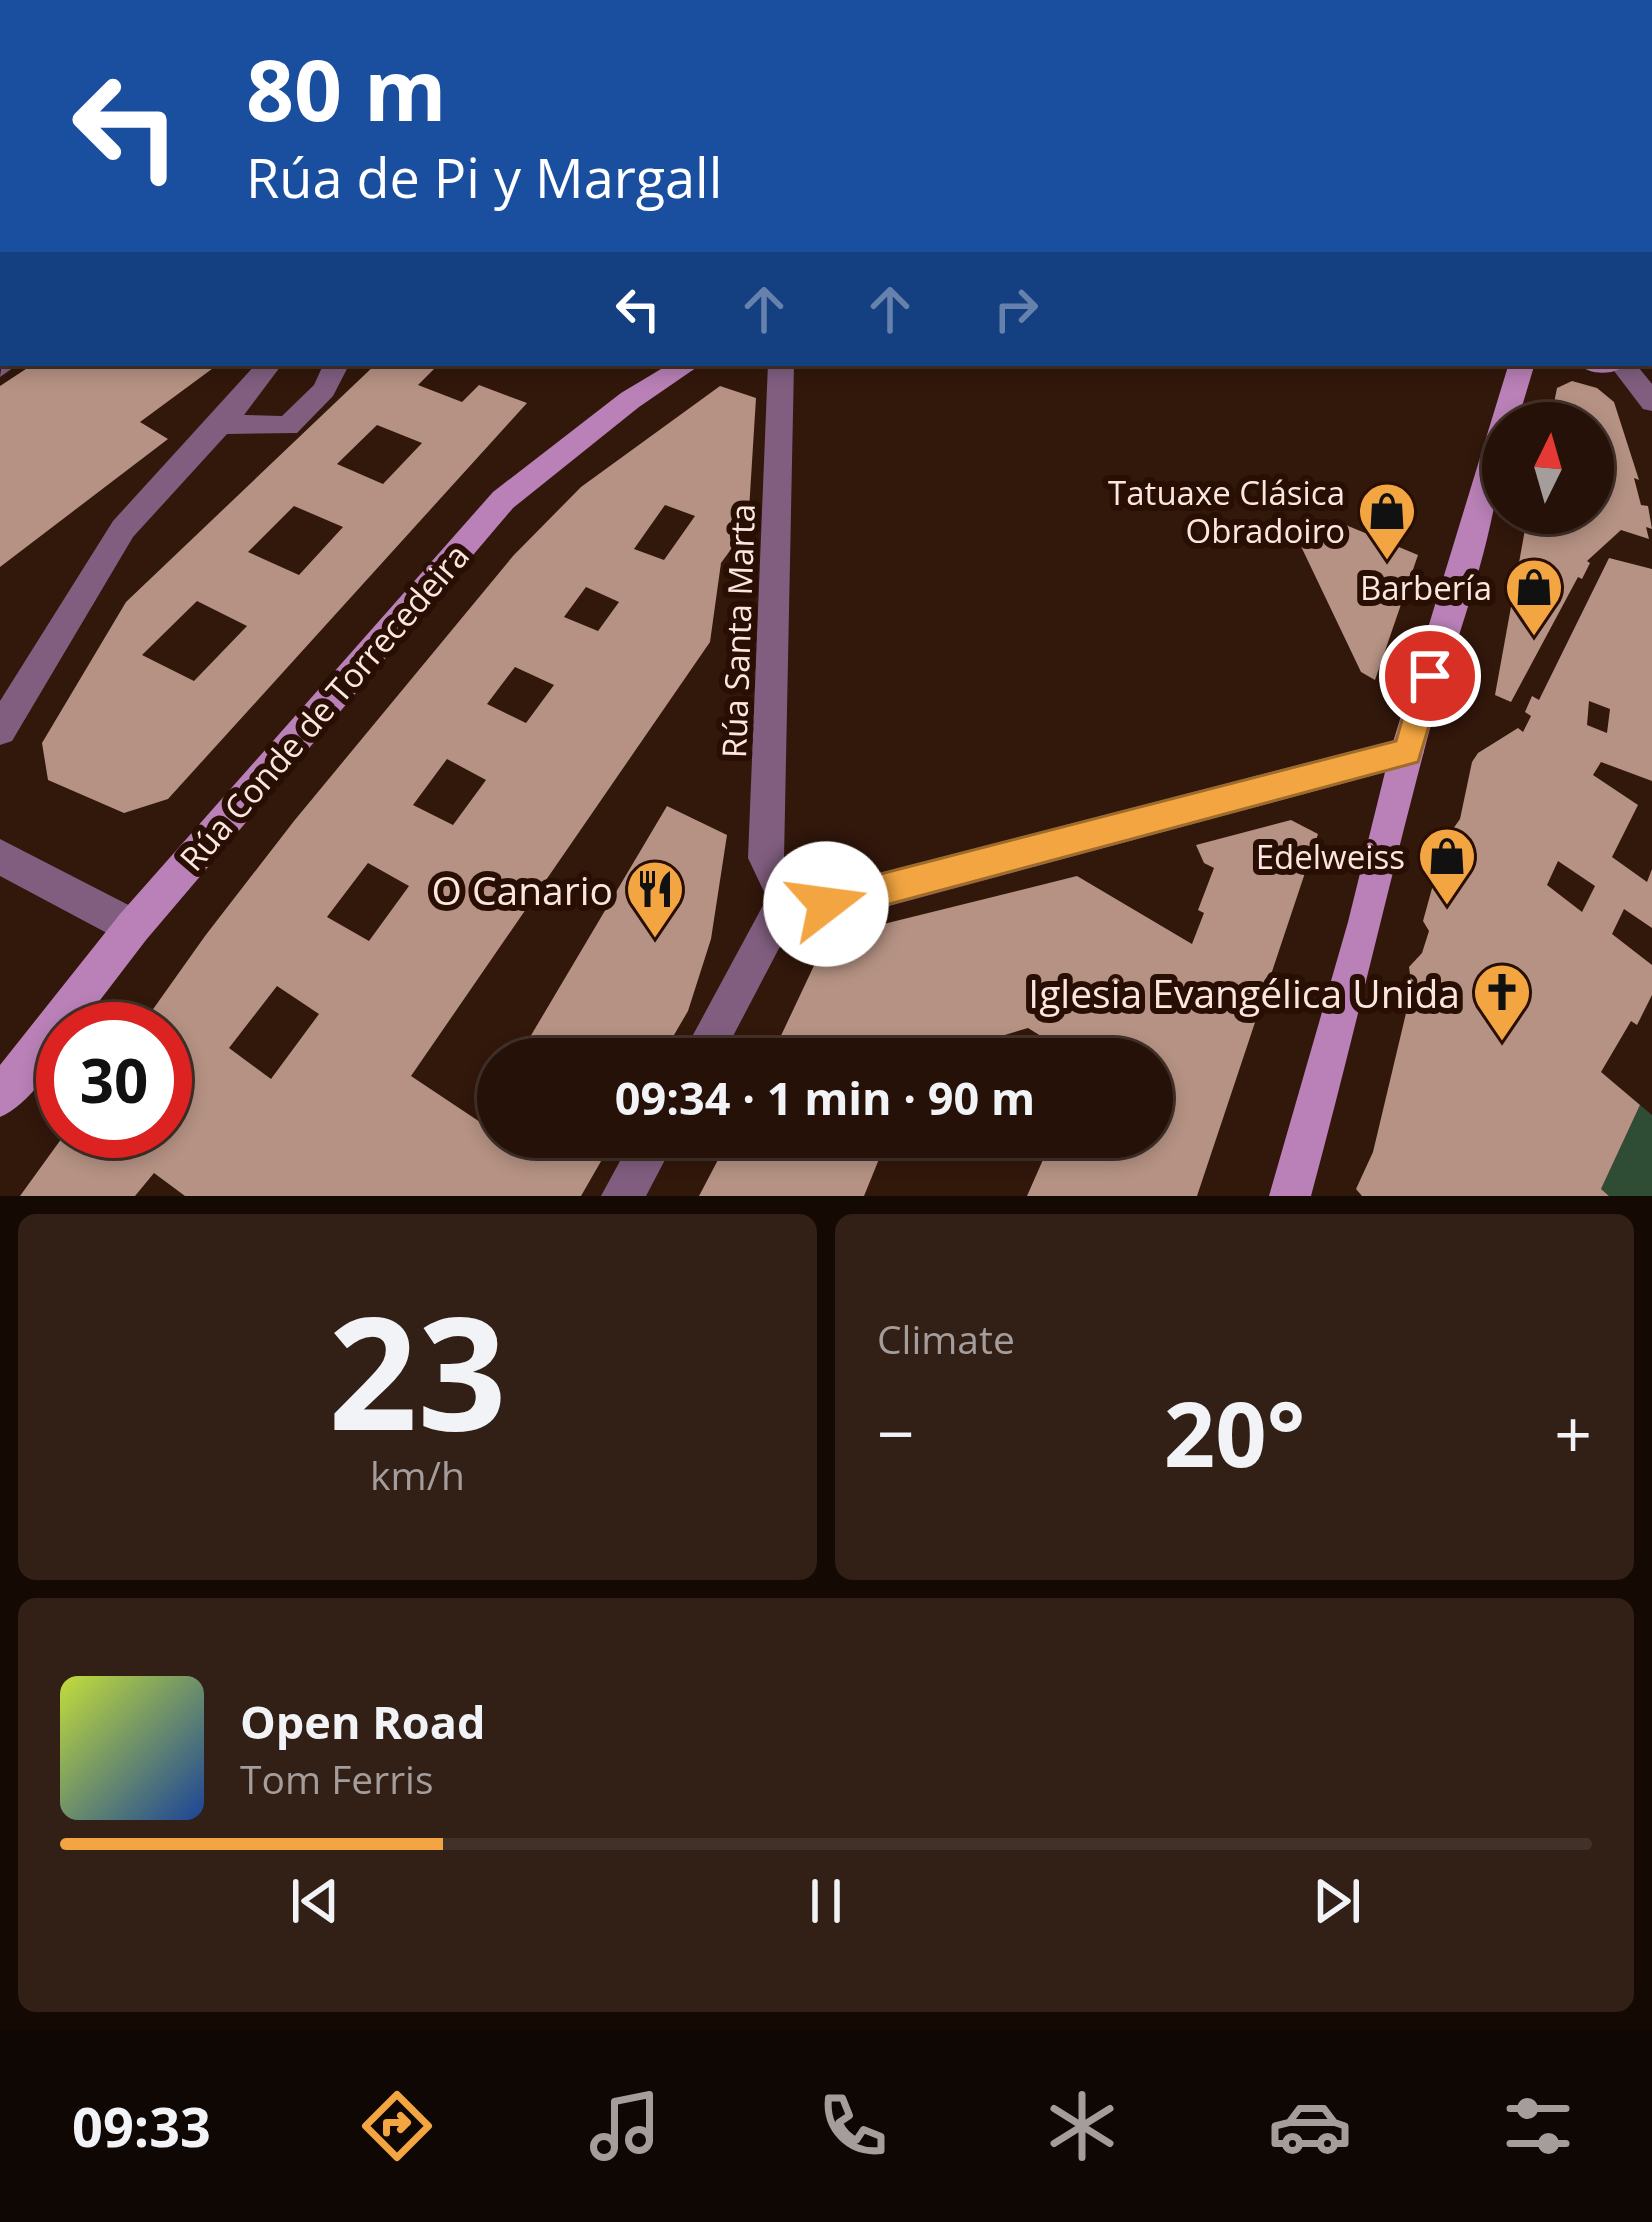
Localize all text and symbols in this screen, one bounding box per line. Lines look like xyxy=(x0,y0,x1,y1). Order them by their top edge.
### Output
text: 80 m xyxy=(246,31,446,146)
icon: left xyxy=(48,48,204,204)
text: Rúa de Pi y Margall xyxy=(246,140,722,214)
icon: left xyxy=(605,276,671,342)
icon: ahead xyxy=(731,276,797,342)
icon: ahead xyxy=(857,276,923,342)
icon: right xyxy=(983,276,1049,342)
north arrow xyxy=(1482,402,1614,534)
map controls xyxy=(1482,402,1614,534)
place label: Tatuaxe Clásica Obradoiro xyxy=(1108,470,1345,553)
shop icon: Tatuaxe Clásica Obradoiro xyxy=(1356,480,1418,562)
street label: Rúa Santa Marta xyxy=(711,503,765,759)
street label: Rúa Conde de Torrecedeira xyxy=(169,534,479,880)
shop icon: Barbería xyxy=(1503,556,1565,638)
place label: Barbería xyxy=(1360,565,1492,610)
pin xyxy=(1379,625,1481,727)
icon: arrive xyxy=(1397,643,1463,709)
shop icon: Edelweiss xyxy=(1416,825,1478,907)
place label: Edelweiss xyxy=(1256,834,1405,879)
position arrow xyxy=(763,841,889,967)
restaurant icon: O Canario xyxy=(624,858,686,940)
place label: O Canario xyxy=(431,863,613,916)
church icon: Iglesia Evangélica Unida xyxy=(1471,961,1533,1043)
place label: Iglesia Evangélica Unida xyxy=(1028,966,1460,1019)
speed limit sign: 30 xyxy=(36,1002,192,1158)
text: 09:34 · 1 min · 90 m xyxy=(615,1067,1035,1128)
text: 23 xyxy=(328,1263,507,1476)
text: Climate xyxy=(877,1312,1015,1365)
text: 20° xyxy=(1164,1371,1305,1493)
text: − xyxy=(877,1387,915,1477)
text: + xyxy=(1554,1387,1592,1477)
text: km/h xyxy=(370,1448,465,1501)
text: Open Road xyxy=(240,1691,485,1752)
text: Tom Ferris xyxy=(240,1752,434,1805)
icon: previous xyxy=(282,1868,348,1934)
icon: pause xyxy=(793,1868,859,1934)
icon: next xyxy=(1304,1868,1370,1934)
icon: directions xyxy=(355,2084,439,2168)
icon: music xyxy=(583,2084,667,2168)
icon: phone xyxy=(811,2084,895,2168)
icon: climate xyxy=(1040,2084,1124,2168)
icon: car xyxy=(1268,2084,1352,2168)
icon: filters xyxy=(1496,2084,1580,2168)
text: 09:33 xyxy=(72,2089,211,2163)

